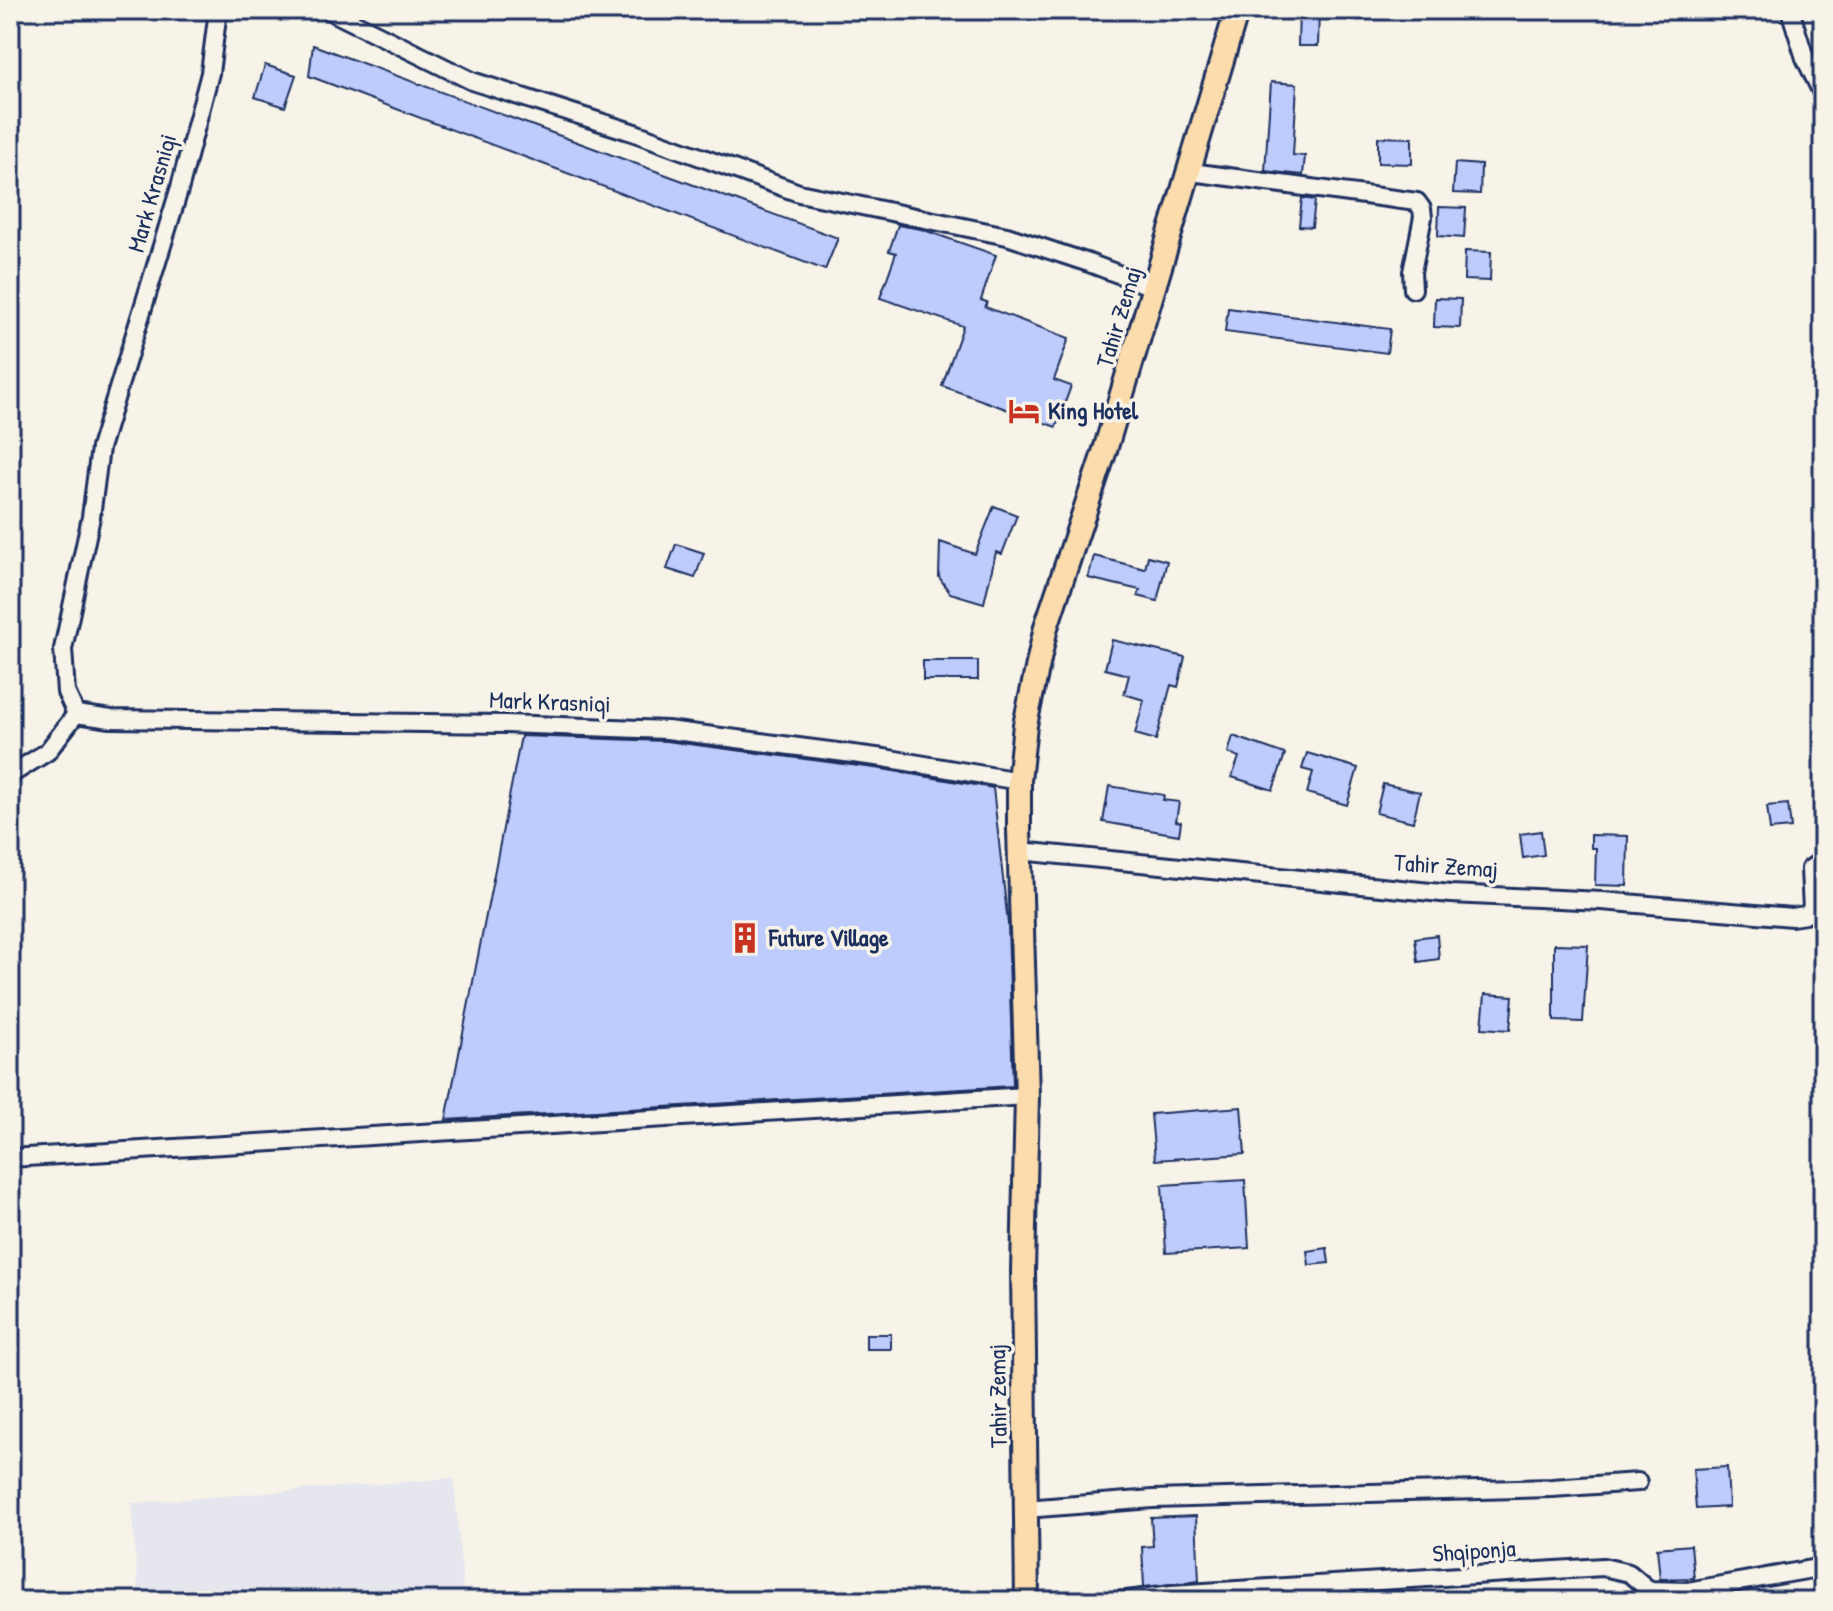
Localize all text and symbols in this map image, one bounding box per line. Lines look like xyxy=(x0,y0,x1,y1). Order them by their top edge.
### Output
street label: Mark Krasniqi xyxy=(119,130,183,256)
street label: Tahir Zemaj xyxy=(1088,262,1149,371)
hotel icon: King Hotel xyxy=(1007,394,1041,428)
place label: King Hotel xyxy=(1048,394,1139,427)
street label: Mark Krasniqi xyxy=(489,683,611,719)
street label: Tahir Zemaj xyxy=(1393,845,1499,885)
building icon: Future Village xyxy=(728,921,762,955)
place label: Future Village xyxy=(768,921,889,954)
street label: Tahir Zemaj xyxy=(980,1344,1014,1448)
street label: Shqiponja xyxy=(1431,1531,1517,1569)

